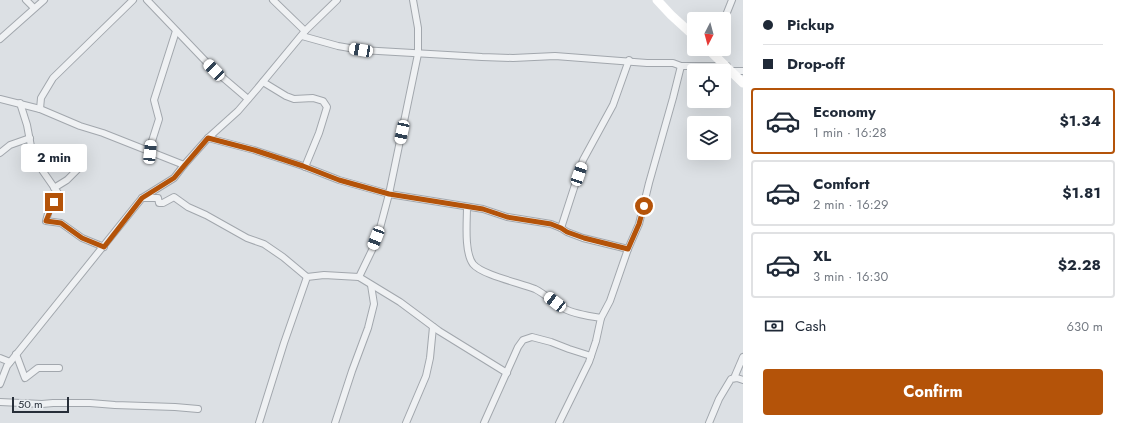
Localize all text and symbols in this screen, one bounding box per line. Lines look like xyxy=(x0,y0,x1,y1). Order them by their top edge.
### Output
north arrow xyxy=(687,12,731,56)
map controls xyxy=(687,12,731,160)
text: Pickup xyxy=(787,14,834,36)
car xyxy=(348,42,374,58)
text: Drop-off xyxy=(787,53,845,75)
car xyxy=(201,57,227,83)
button: locate xyxy=(687,64,731,108)
text: Economy xyxy=(813,101,876,123)
icon: car xyxy=(765,103,801,139)
text: $1.34 xyxy=(1059,110,1101,132)
button: layers xyxy=(687,116,731,160)
car xyxy=(394,119,410,145)
text: 1 min · 16:28 xyxy=(813,123,887,142)
car xyxy=(143,139,157,165)
callout: 2 min xyxy=(21,144,87,172)
text: 2 min xyxy=(37,148,71,167)
car xyxy=(569,161,589,187)
text: Comfort xyxy=(813,173,870,195)
icon: car xyxy=(765,175,801,211)
text: $1.81 xyxy=(1062,182,1101,204)
route end xyxy=(45,193,63,211)
text: 2 min · 16:29 xyxy=(813,195,888,214)
route start xyxy=(635,197,653,215)
car xyxy=(366,225,386,251)
text: XL xyxy=(813,245,831,267)
icon: car xyxy=(765,247,801,283)
text: $2.28 xyxy=(1058,254,1101,276)
text: 3 min · 16:30 xyxy=(813,267,888,286)
car xyxy=(542,290,568,314)
icon: cash xyxy=(763,315,785,337)
text: Cash xyxy=(795,315,826,337)
text: 630 m xyxy=(1067,317,1103,336)
button: Confirm xyxy=(763,369,1103,415)
scale bar xyxy=(12,395,69,414)
text: 50 m xyxy=(18,396,43,412)

